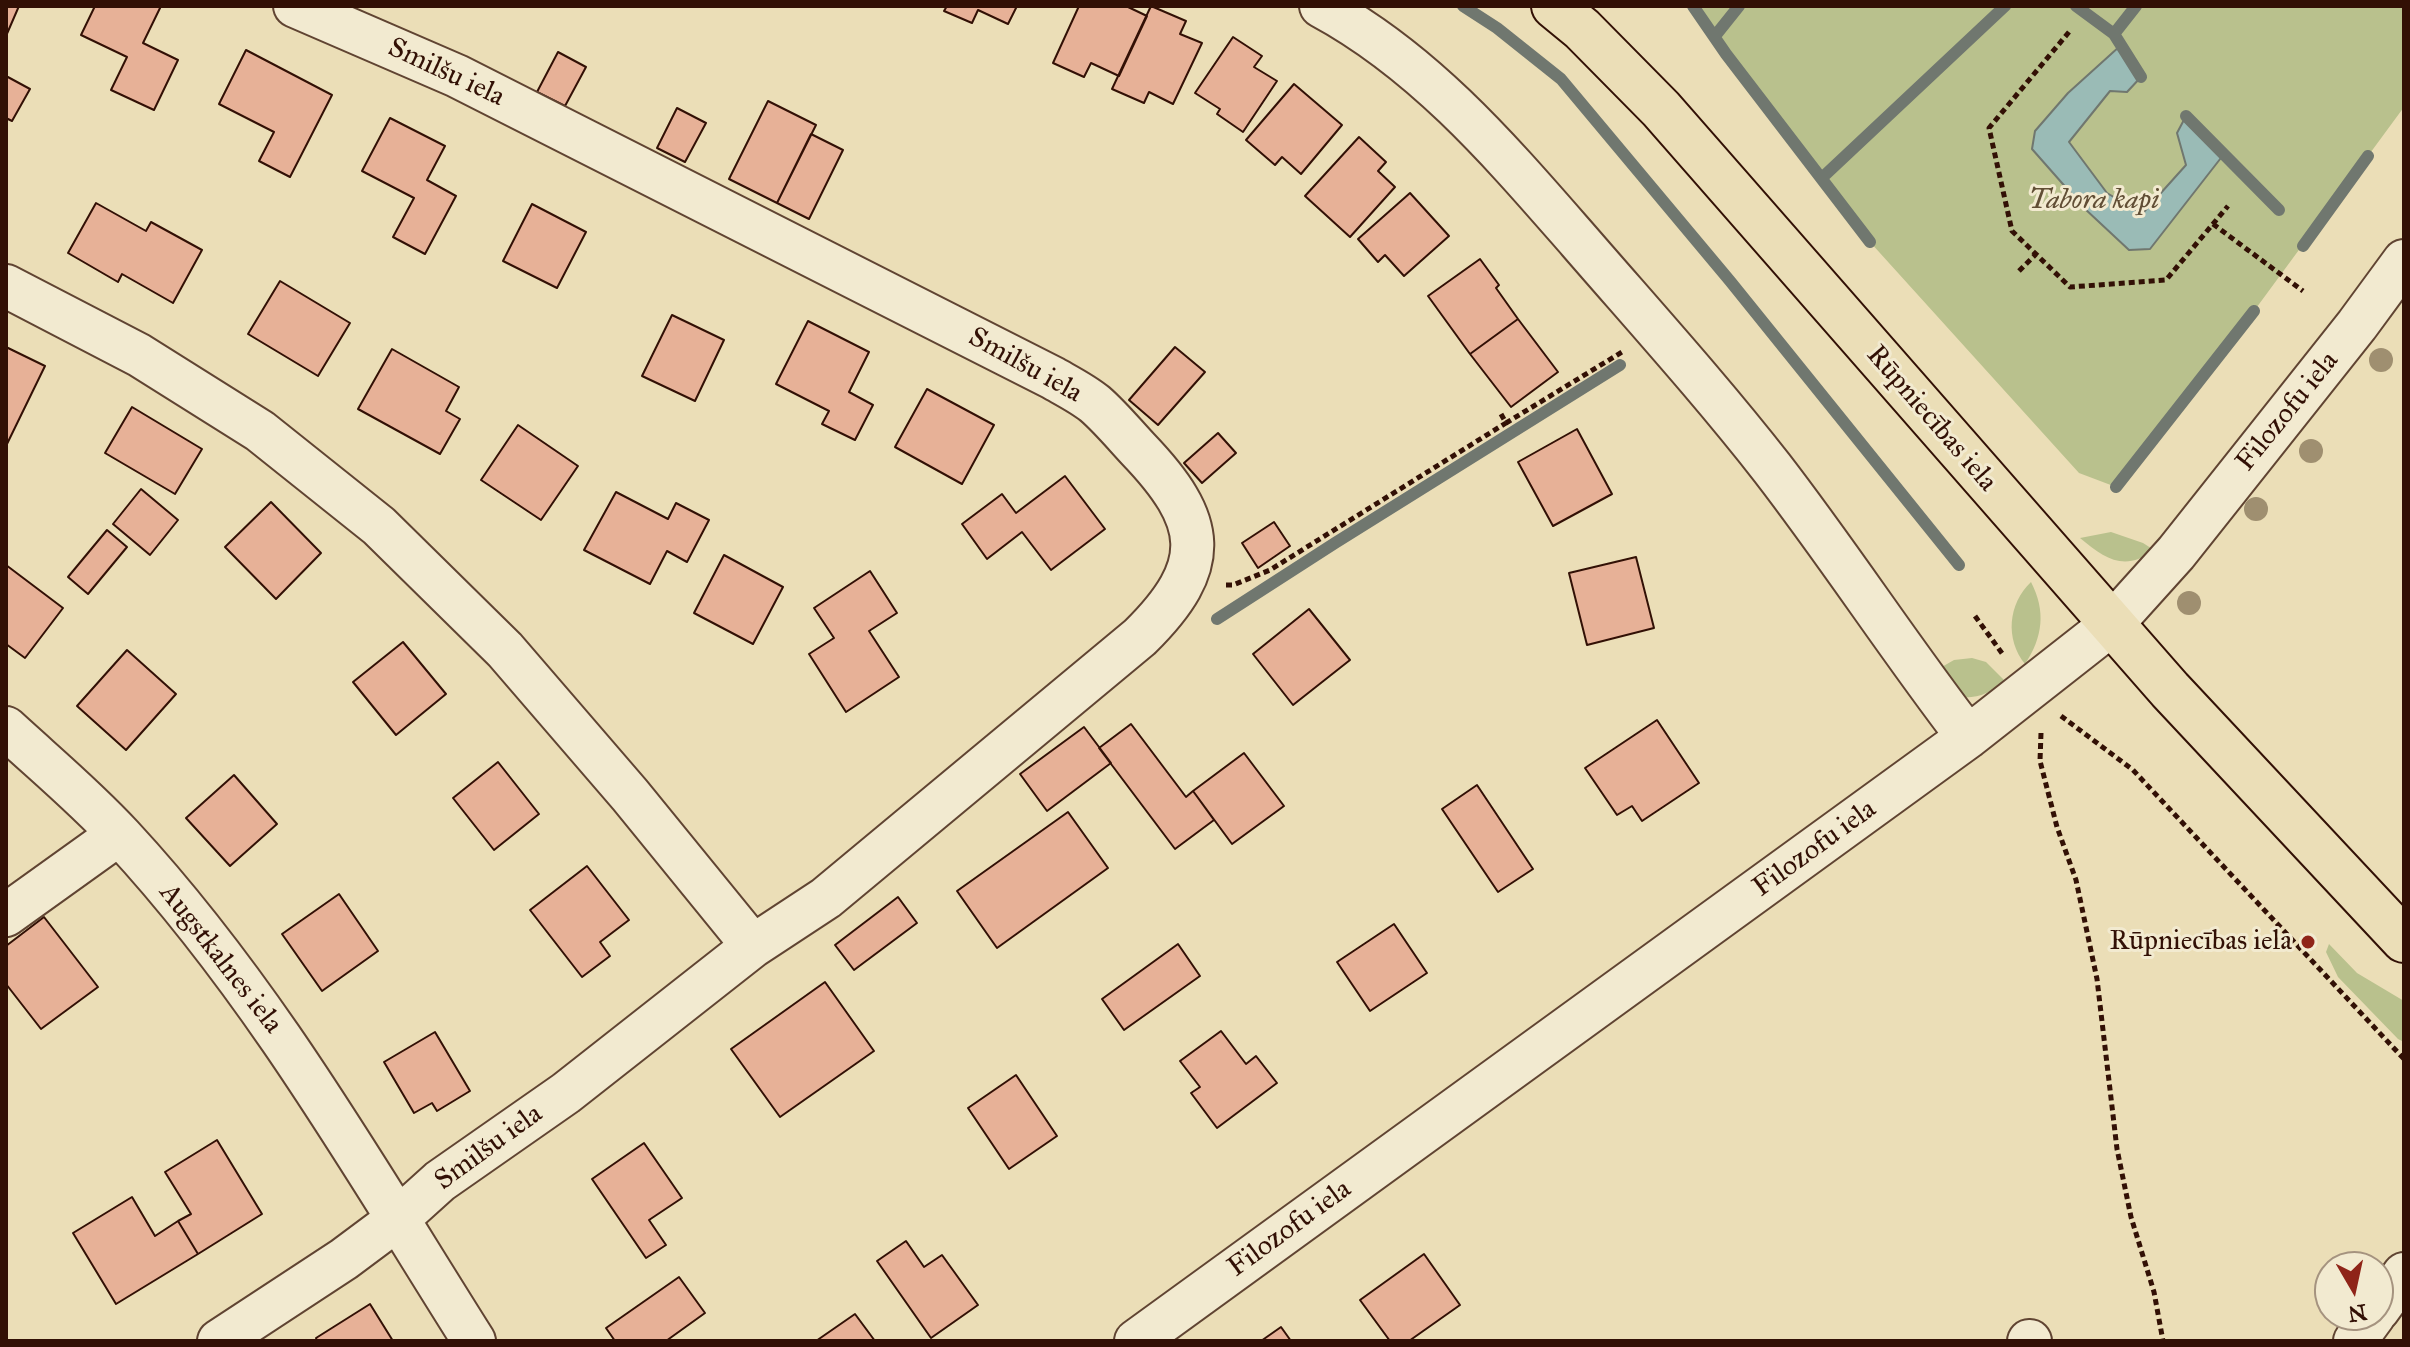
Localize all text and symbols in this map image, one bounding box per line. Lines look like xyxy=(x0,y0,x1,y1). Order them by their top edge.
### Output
street label: Smilšu iela xyxy=(382,31,510,115)
park label: Tabora kapi xyxy=(2029,184,2159,218)
street label: Smilšu iela xyxy=(962,321,1088,411)
street label: Rūpniecības iela xyxy=(1858,339,2004,499)
street label: Filozofu iela xyxy=(2230,345,2346,479)
street label: Filozofu iela xyxy=(1747,793,1883,905)
street label: Augstkalnes iela xyxy=(151,877,289,1041)
place label: Rūpniecības iela xyxy=(2110,925,2292,959)
marker: Rūpniecības iela xyxy=(2299,933,2317,951)
street label: Smilšu iela xyxy=(429,1098,549,1198)
street label: Filozofu iela xyxy=(1222,1173,1358,1285)
north arrow xyxy=(2314,1251,2394,1331)
text: N xyxy=(2346,1298,2369,1328)

